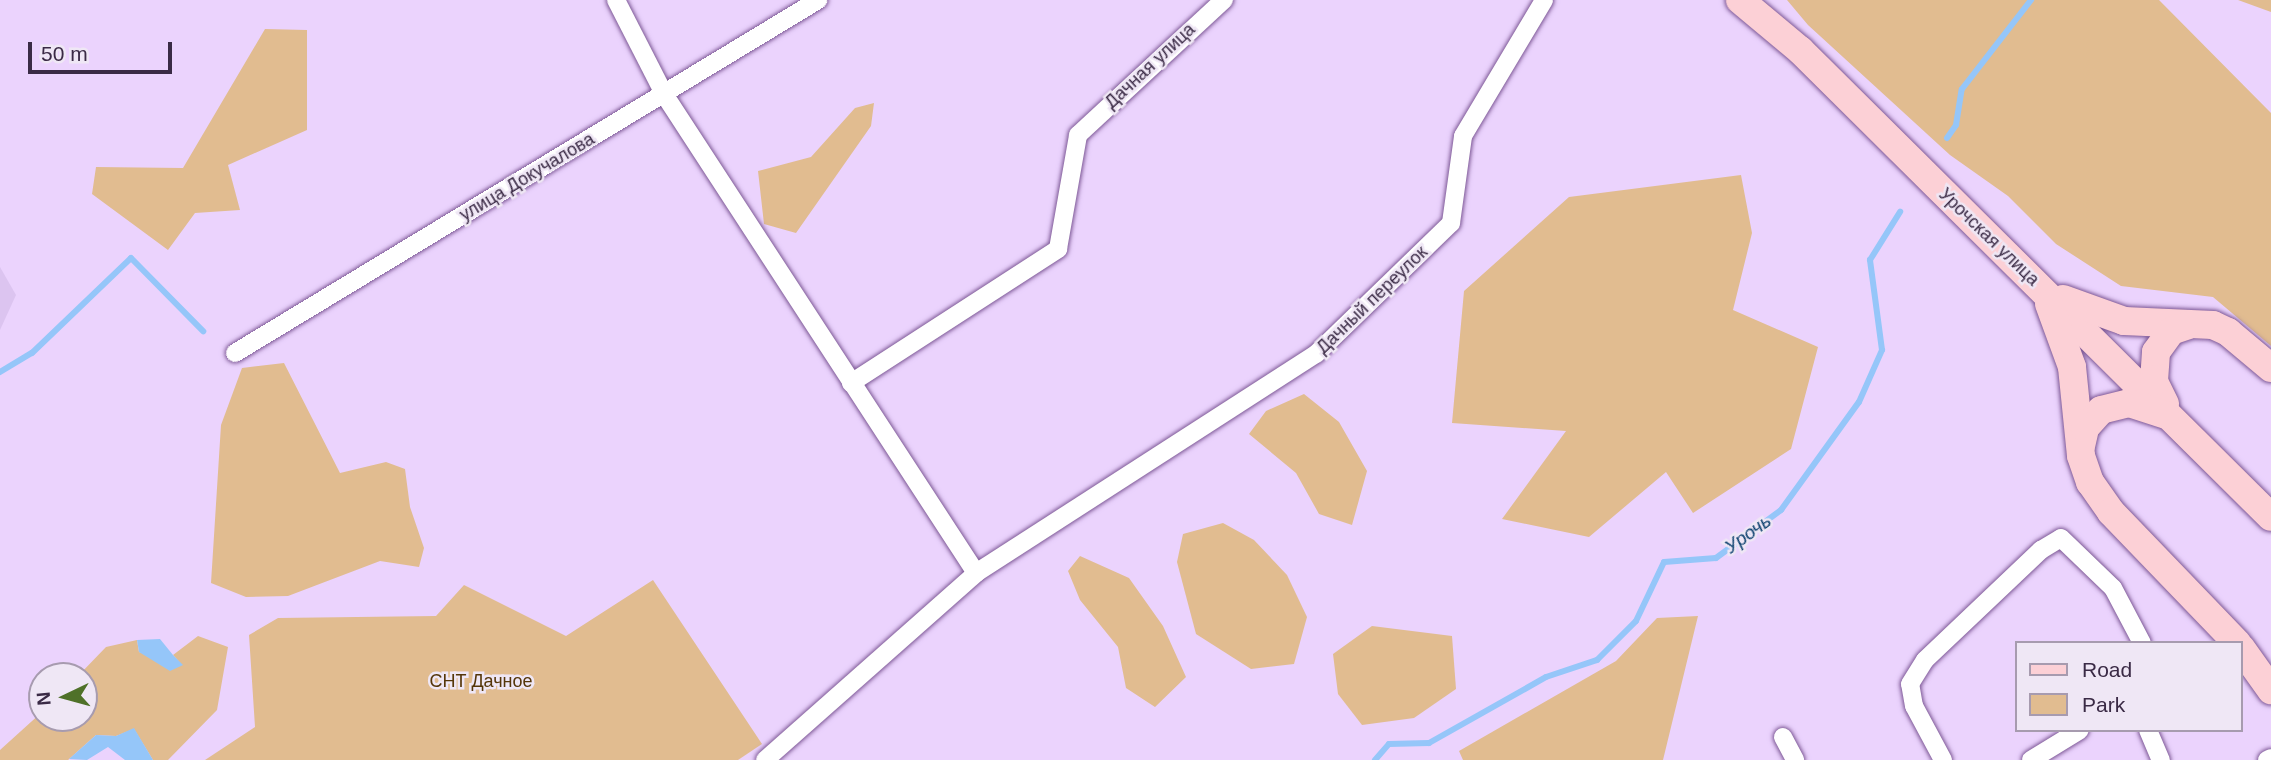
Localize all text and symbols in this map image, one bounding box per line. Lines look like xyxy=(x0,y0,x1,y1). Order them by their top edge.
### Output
street label: Дачная улица xyxy=(1100,19,1200,113)
scale bar xyxy=(32,28,175,72)
text: 50 m xyxy=(41,42,88,65)
street label: улица Докучалова xyxy=(456,128,598,226)
street label: Урочская улица xyxy=(1934,184,2044,290)
street label: Дачный переулок xyxy=(1312,242,1432,358)
water label: Урочь xyxy=(1720,509,1776,559)
legend xyxy=(2016,641,2243,732)
text: Road xyxy=(2082,658,2132,681)
north arrow xyxy=(28,662,98,732)
park label: СНТ Дачное xyxy=(429,670,533,692)
text: N xyxy=(33,691,55,706)
text: Park xyxy=(2082,693,2125,716)

